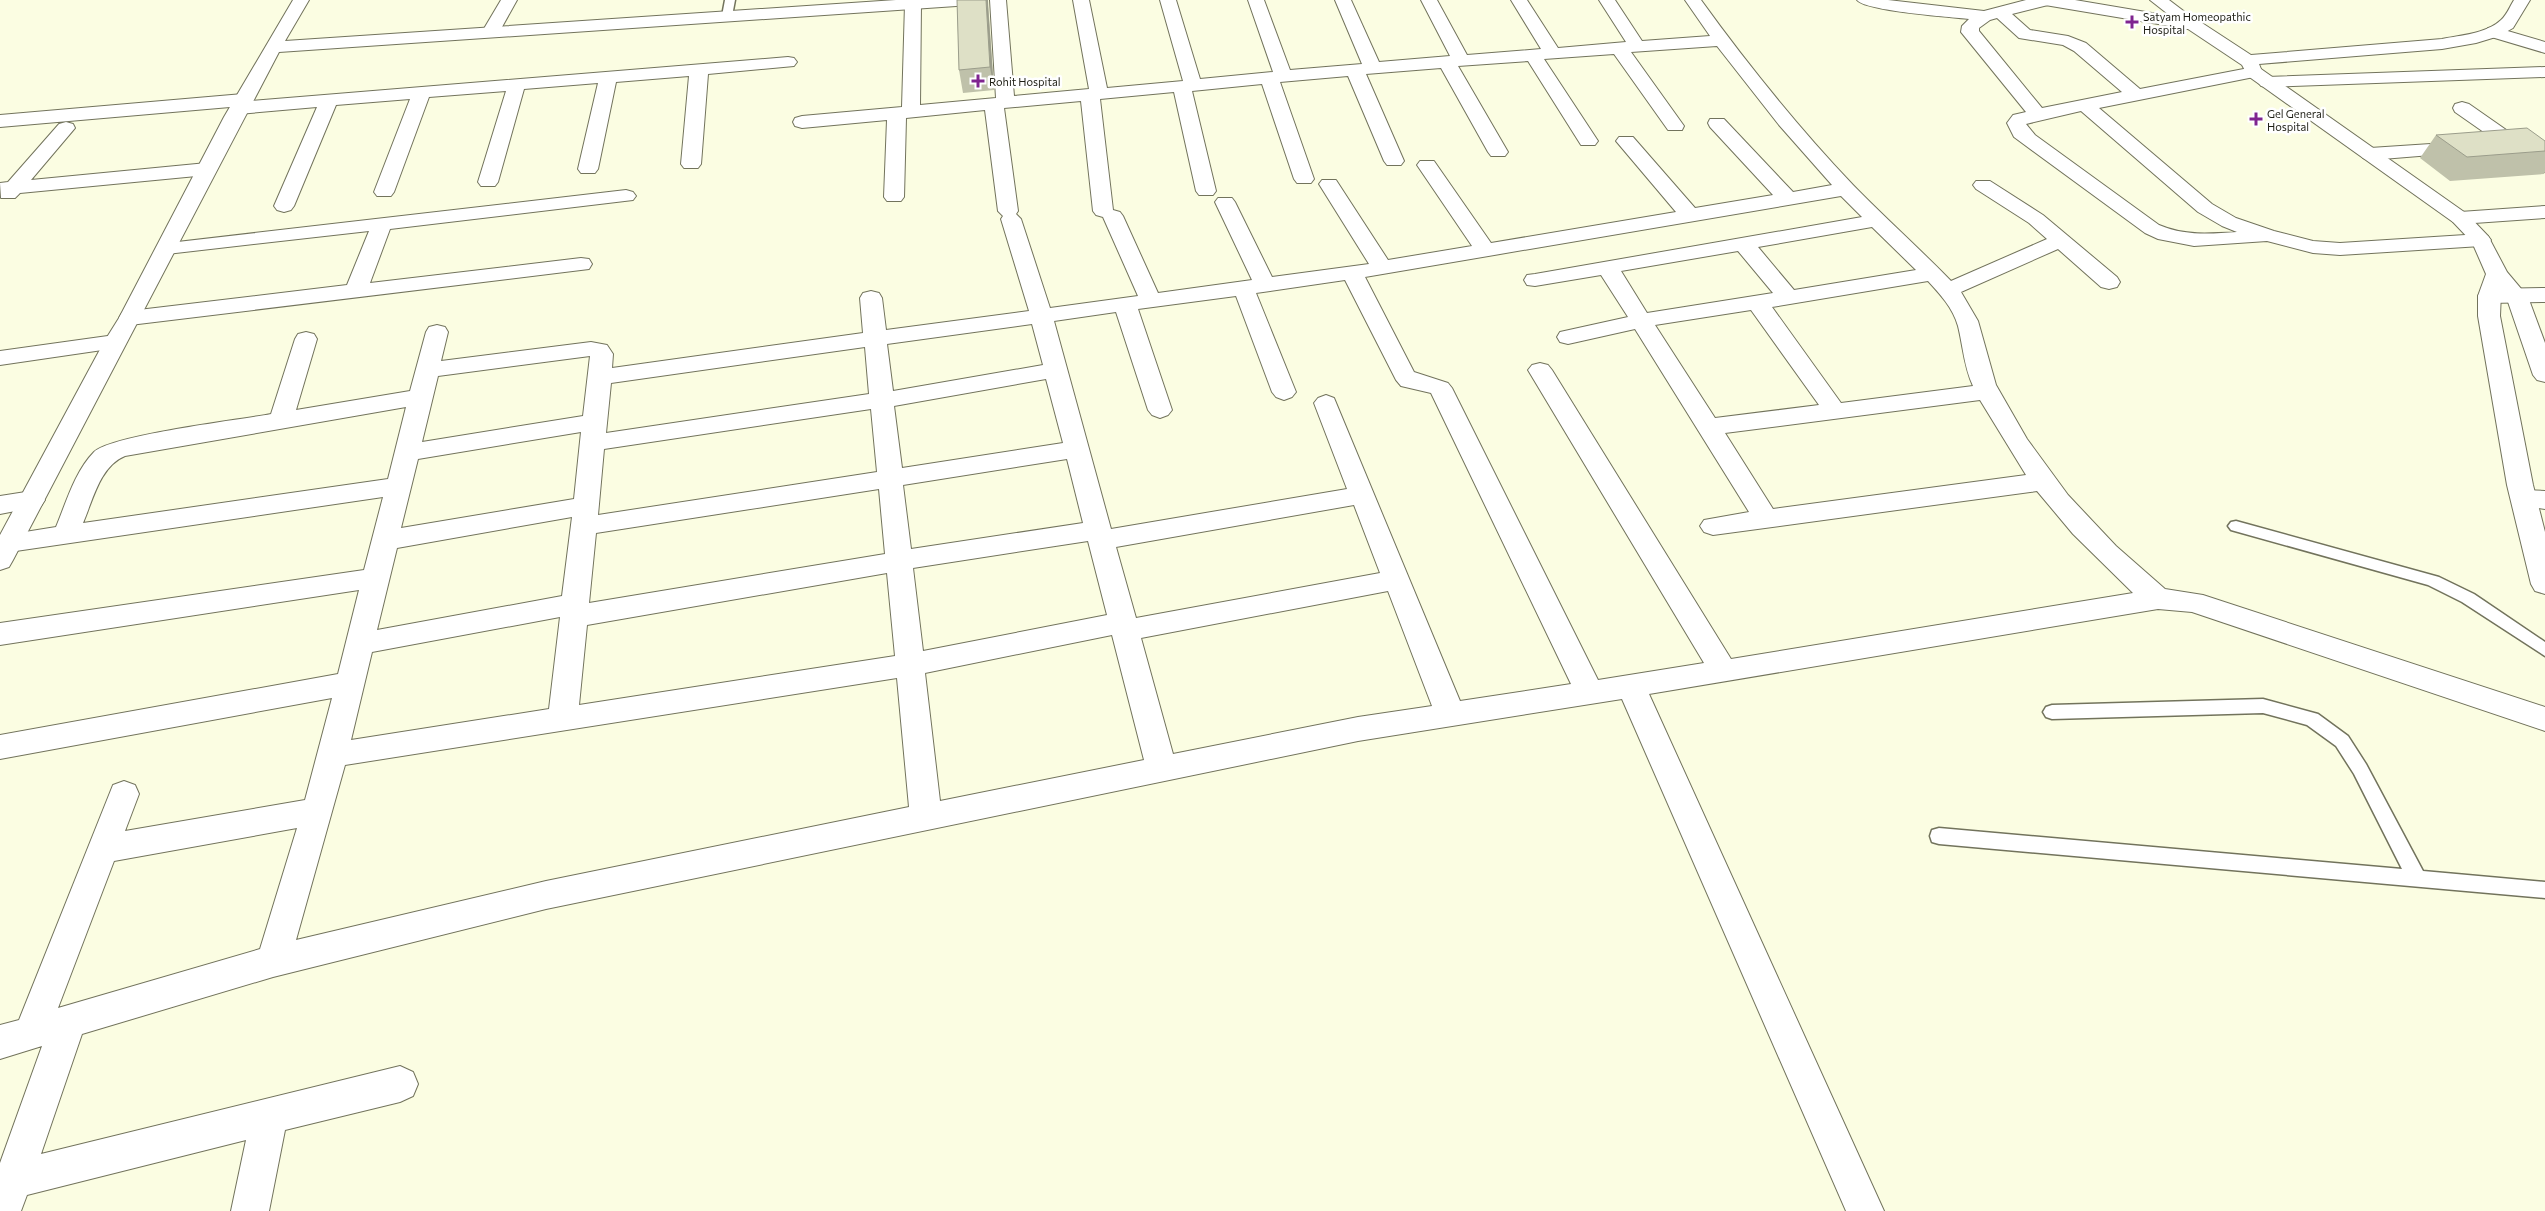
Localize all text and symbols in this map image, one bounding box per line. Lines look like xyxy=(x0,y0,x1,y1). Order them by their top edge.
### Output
place label: Satyam Homeopathic Hospital xyxy=(2143,10,2251,36)
marker: Satyam Homeopathic Hospital xyxy=(2125,15,2139,29)
marker: Rohit Hospital xyxy=(971,74,985,88)
place label: Rohit Hospital xyxy=(989,75,1060,88)
place label: Gel General Hospital xyxy=(2267,107,2325,133)
marker: Gel General Hospital xyxy=(2249,112,2263,126)

